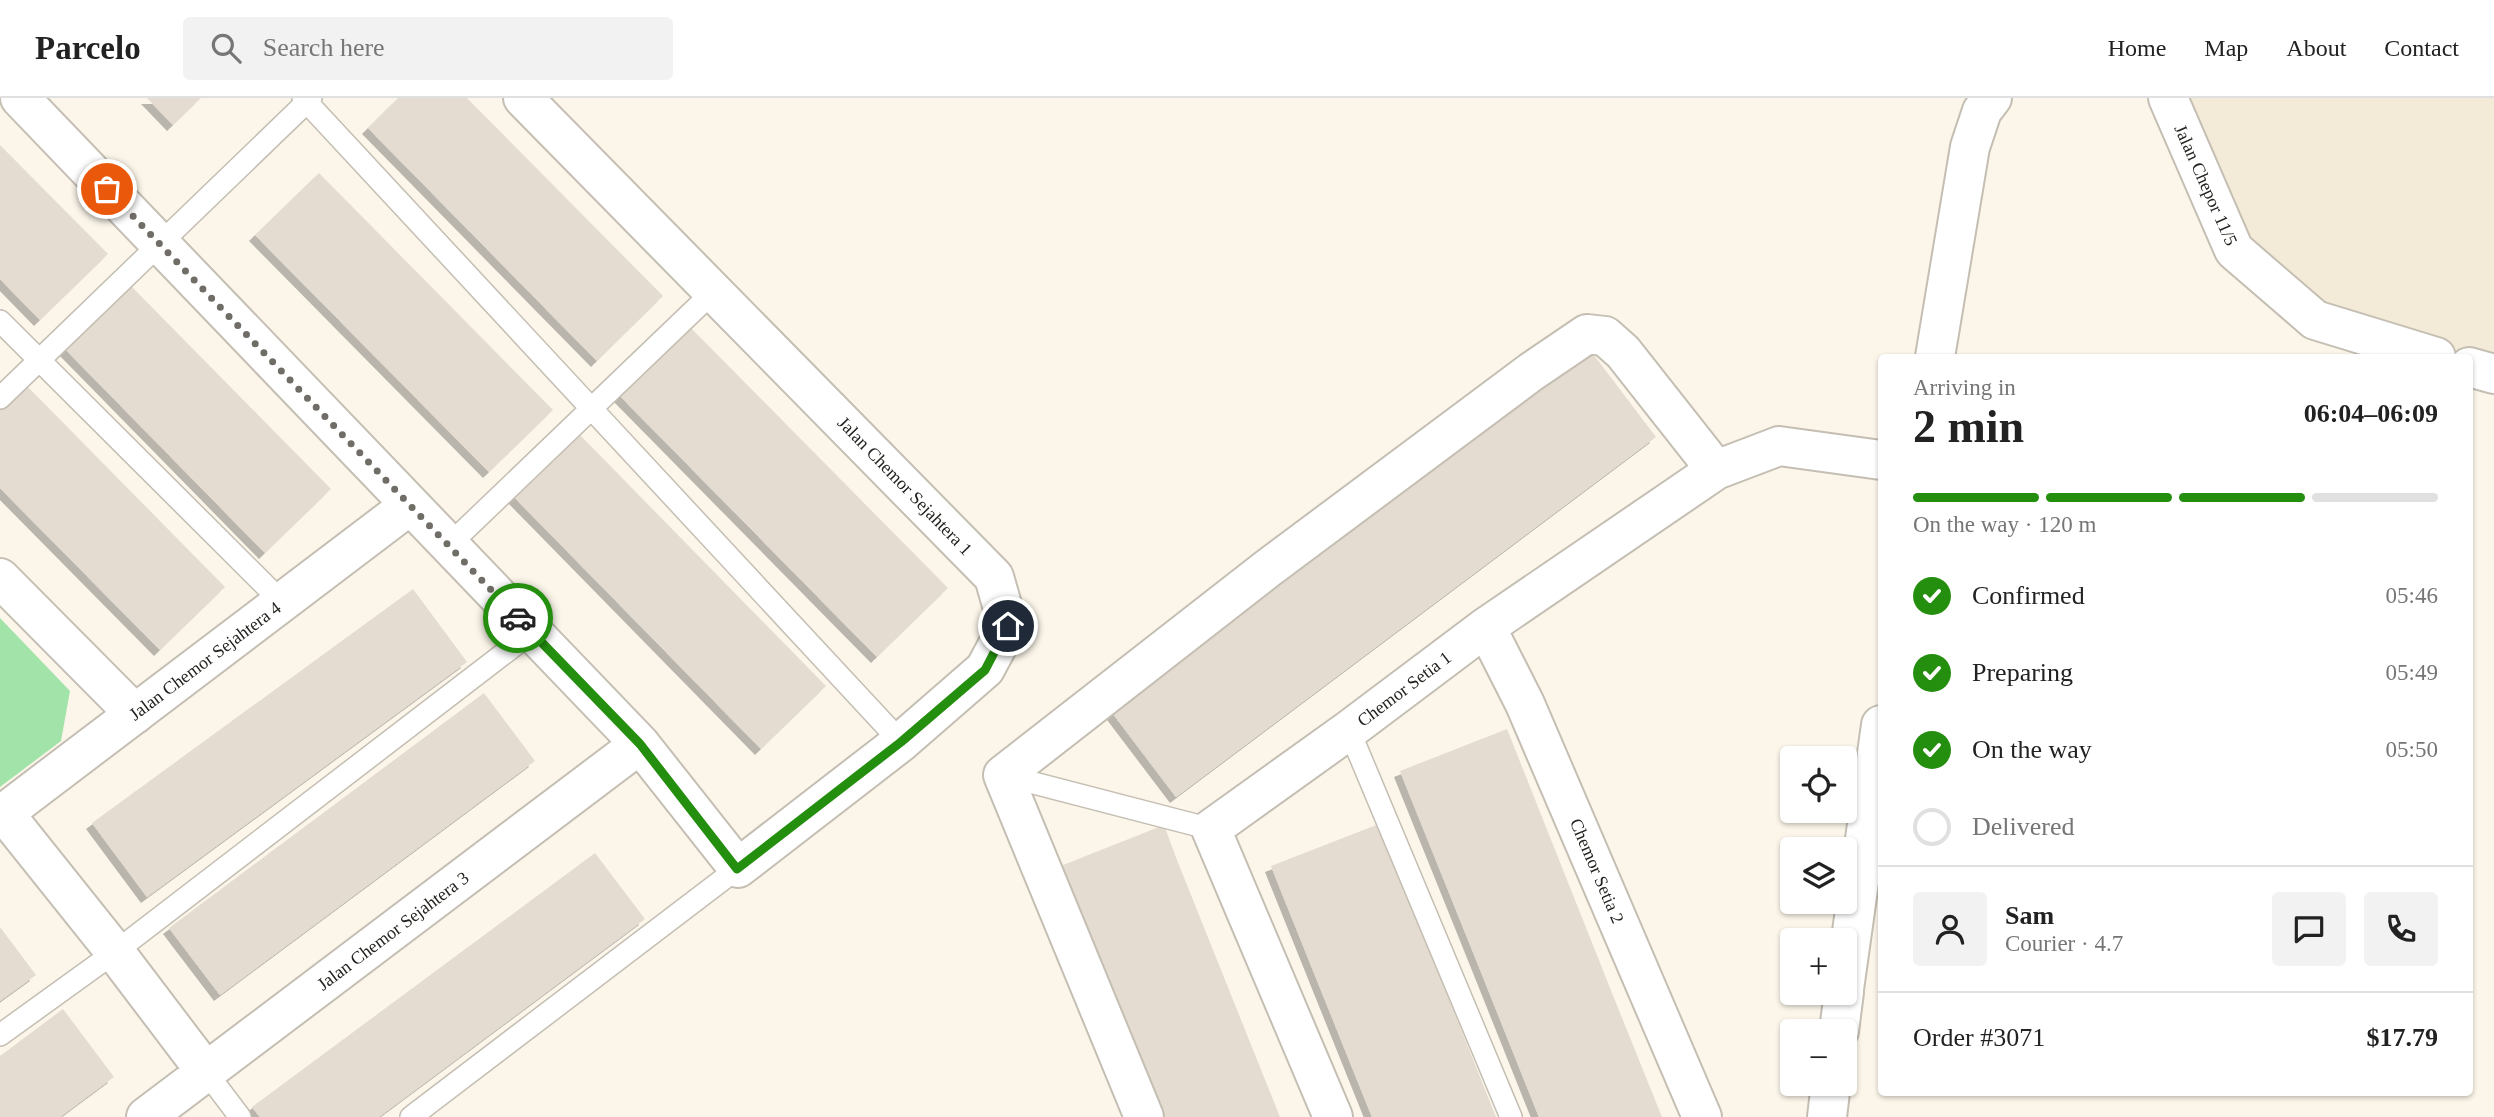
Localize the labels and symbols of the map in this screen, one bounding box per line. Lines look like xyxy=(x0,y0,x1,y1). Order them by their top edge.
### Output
street label: Jalan Chepor 11/5 xyxy=(2170,121,2242,249)
pin xyxy=(77,159,137,219)
street label: Jalan Chemor Sejahtera 1 xyxy=(834,413,976,559)
courier xyxy=(483,583,553,653)
pin xyxy=(978,596,1038,656)
street label: Jalan Chemor Sejahtera 4 xyxy=(125,598,285,724)
street label: Chemor Setia 1 xyxy=(1353,647,1455,731)
street label: Chemor Setia 2 xyxy=(1566,816,1628,926)
street label: Jalan Chemor Sejahtera 3 xyxy=(313,868,473,994)

